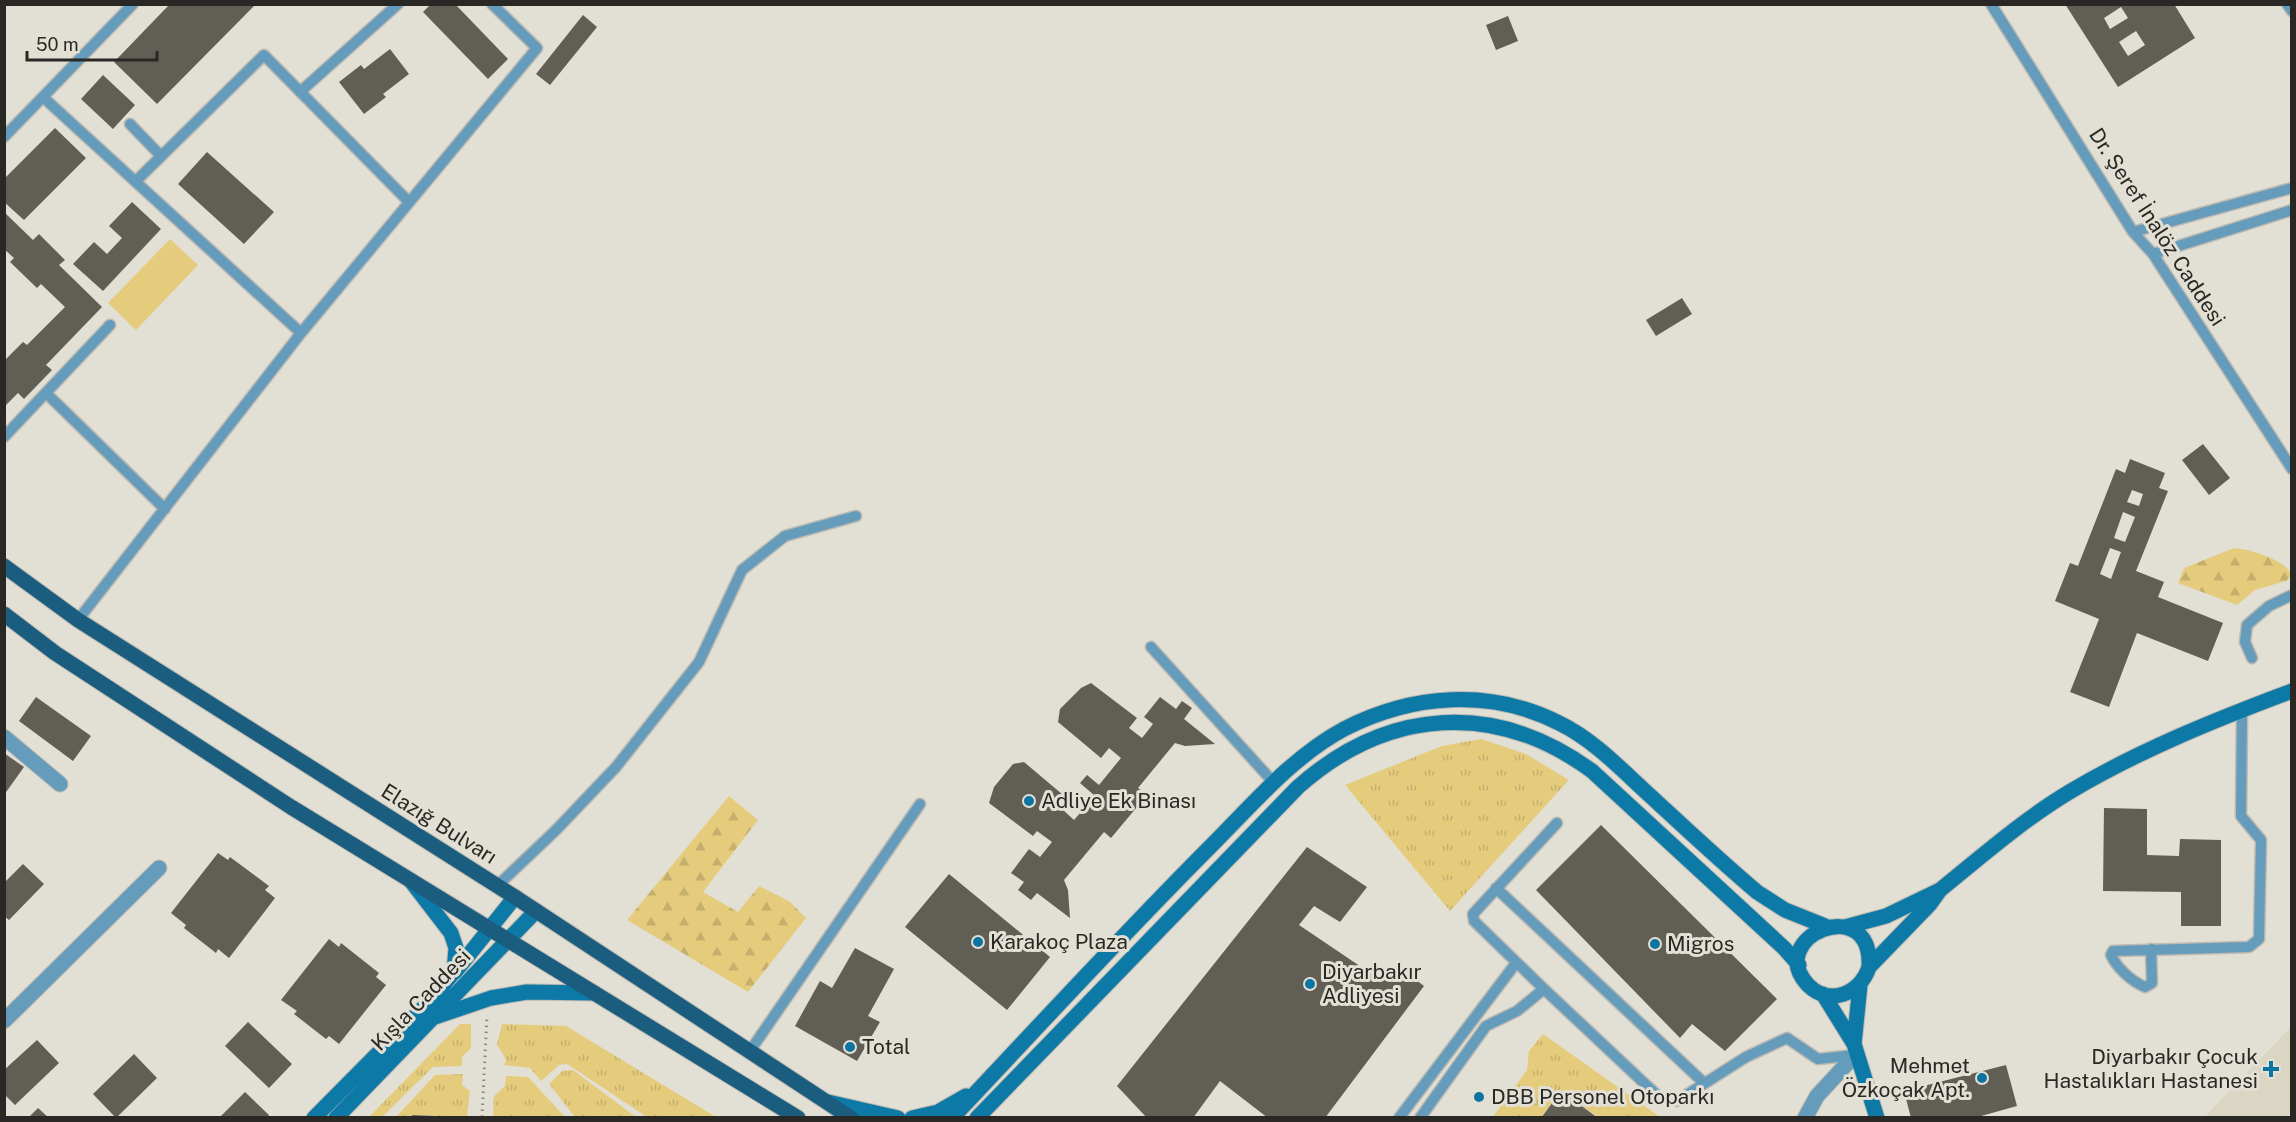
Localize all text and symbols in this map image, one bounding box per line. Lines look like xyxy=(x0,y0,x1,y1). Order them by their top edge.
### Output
scale bar xyxy=(27,24,158,62)
text: 50 m xyxy=(36,34,79,55)
street label: Dr. Şeref İnalöz Caddesi xyxy=(2084,123,2231,330)
street label: Elazığ Bulvarı xyxy=(377,778,502,869)
place label: Adliye Ek Binası xyxy=(1041,788,1196,813)
marker: Adliye Ek Binası xyxy=(1022,794,1036,808)
place label: Karakoç Plaza xyxy=(990,929,1128,954)
place label: Migros xyxy=(1667,931,1734,956)
marker: Karakoç Plaza xyxy=(971,935,985,949)
marker: Migros xyxy=(1648,937,1662,951)
street label: Kışla Caddesi xyxy=(366,944,475,1056)
place label: Diyarbakır Adliyesi xyxy=(1322,959,1422,1008)
marker: Diyarbakır Adliyesi xyxy=(1303,977,1317,991)
place label: Total xyxy=(862,1034,910,1059)
marker: Total xyxy=(843,1040,857,1054)
place label: Diyarbakır Çocuk Hastalıkları Hastanesi xyxy=(2043,1044,2258,1093)
place label: Mehmet Özkoçak Apt. xyxy=(1842,1053,1970,1102)
marker: Diyarbakır Çocuk Hastalıkları Hastanesi xyxy=(2262,1060,2280,1078)
marker: Mehmet Özkoçak Apt. xyxy=(1975,1071,1989,1085)
place label: DBB Personel Otoparkı xyxy=(1491,1084,1714,1109)
marker: DBB Personel Otoparkı xyxy=(1472,1090,1486,1104)

